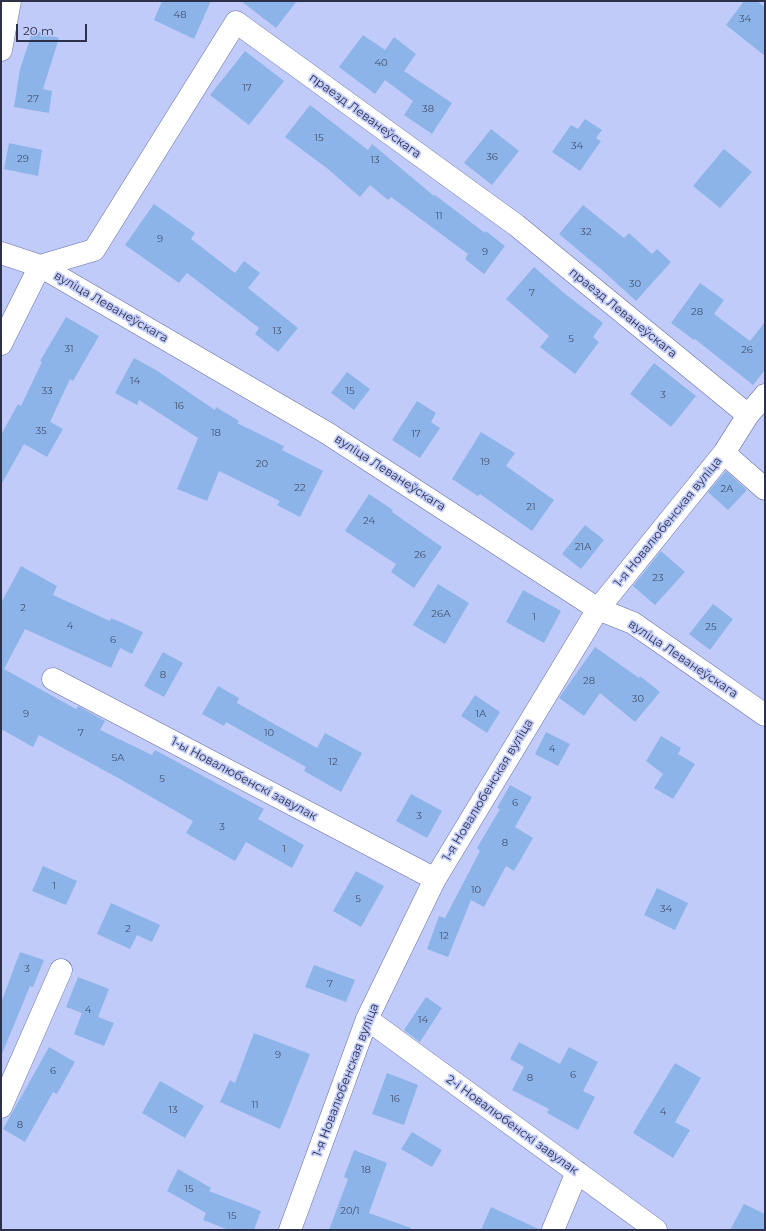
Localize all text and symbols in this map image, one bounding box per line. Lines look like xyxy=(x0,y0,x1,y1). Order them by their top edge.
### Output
house number: 48 xyxy=(173,9,187,21)
house number: 34 xyxy=(739,13,751,25)
scale bar xyxy=(18,16,89,42)
text: 20 m xyxy=(23,23,54,38)
house number: 40 xyxy=(374,57,388,69)
street label: праезд Леванеўскага xyxy=(306,71,424,161)
house number: 17 xyxy=(242,82,252,94)
house number: 27 xyxy=(27,93,39,105)
house number: 38 xyxy=(422,103,434,115)
house number: 15 xyxy=(314,132,324,144)
house number: 34 xyxy=(571,140,583,152)
house number: 36 xyxy=(486,151,498,163)
house number: 29 xyxy=(17,153,29,165)
house number: 13 xyxy=(370,154,380,166)
house number: 11 xyxy=(435,210,443,222)
house number: 32 xyxy=(580,226,592,238)
house number: 9 xyxy=(157,233,163,245)
house number: 9 xyxy=(482,246,488,258)
street label: праезд Леванеўскага xyxy=(566,265,680,361)
street label: вуліца Леванеўскага xyxy=(51,268,171,346)
house number: 30 xyxy=(629,278,641,290)
house number: 7 xyxy=(529,287,535,299)
house number: 28 xyxy=(691,306,703,318)
house number: 13 xyxy=(272,325,282,337)
house number: 5 xyxy=(568,333,574,345)
house number: 31 xyxy=(64,343,74,355)
house number: 26 xyxy=(741,344,753,356)
house number: 14 xyxy=(130,375,140,387)
house number: 33 xyxy=(41,385,53,397)
house number: 15 xyxy=(345,385,355,397)
house number: 3 xyxy=(660,389,666,401)
house number: 16 xyxy=(174,400,184,412)
house number: 35 xyxy=(35,425,47,437)
house number: 18 xyxy=(211,427,221,439)
house number: 17 xyxy=(411,428,421,440)
street label: вуліца Леванеўскага xyxy=(332,432,448,514)
street label: 1-я Новалюбенская вуліца xyxy=(611,454,725,590)
house number: 19 xyxy=(480,456,490,468)
house number: 20 xyxy=(256,458,268,470)
house number: 22 xyxy=(294,482,306,494)
house number: 2А xyxy=(720,483,734,495)
house number: 21 xyxy=(526,501,536,513)
house number: 24 xyxy=(363,515,375,527)
house number: 21А xyxy=(575,541,591,553)
house number: 26 xyxy=(414,549,426,561)
house number: 23 xyxy=(652,572,664,584)
house number: 2 xyxy=(20,602,26,614)
house number: 26А xyxy=(431,608,451,620)
house number: 1 xyxy=(532,611,536,623)
street label: вуліца Леванеўскага xyxy=(625,617,741,701)
house number: 4 xyxy=(67,620,73,632)
house number: 25 xyxy=(705,621,717,633)
house number: 6 xyxy=(110,634,116,646)
house number: 8 xyxy=(160,669,166,681)
house number: 28 xyxy=(583,675,595,687)
house number: 30 xyxy=(632,693,644,705)
house number: 9 xyxy=(23,708,29,720)
house number: 1А xyxy=(475,708,487,720)
street label: 1-я Новалюбенская вуліца xyxy=(440,716,536,864)
house number: 7 xyxy=(78,727,84,739)
house number: 10 xyxy=(264,727,274,739)
street label: 1-ы Новалюбенскі завулак xyxy=(168,734,320,824)
house number: 4 xyxy=(549,743,555,755)
house number: 5А xyxy=(111,752,125,764)
house number: 12 xyxy=(328,756,338,768)
house number: 5 xyxy=(159,773,165,785)
house number: 6 xyxy=(512,797,518,809)
house number: 3 xyxy=(416,810,422,822)
house number: 3 xyxy=(219,821,225,833)
house number: 8 xyxy=(502,837,508,849)
house number: 1 xyxy=(282,843,286,855)
house number: 1 xyxy=(52,880,56,892)
house number: 10 xyxy=(471,884,481,896)
house number: 5 xyxy=(355,893,361,905)
house number: 34 xyxy=(660,903,672,915)
house number: 2 xyxy=(125,923,131,935)
house number: 12 xyxy=(439,930,449,942)
house number: 3 xyxy=(24,963,30,975)
house number: 7 xyxy=(327,978,333,990)
street label: 1-я Новалюбенская вуліца xyxy=(310,1001,382,1159)
house number: 4 xyxy=(85,1004,91,1016)
house number: 14 xyxy=(418,1014,428,1026)
house number: 9 xyxy=(275,1049,281,1061)
house number: 6 xyxy=(50,1065,56,1077)
house number: 6 xyxy=(570,1069,576,1081)
street label: 2-і Новалюбенскі завулак xyxy=(443,1072,581,1178)
house number: 8 xyxy=(527,1072,533,1084)
house number: 16 xyxy=(390,1093,400,1105)
house number: 11 xyxy=(251,1099,259,1111)
house number: 13 xyxy=(168,1104,178,1116)
house number: 4 xyxy=(660,1106,666,1118)
house number: 8 xyxy=(17,1119,23,1131)
house number: 18 xyxy=(361,1164,371,1176)
house number: 15 xyxy=(184,1183,194,1195)
house number: 20/1 xyxy=(340,1205,360,1217)
house number: 15 xyxy=(227,1210,237,1222)

